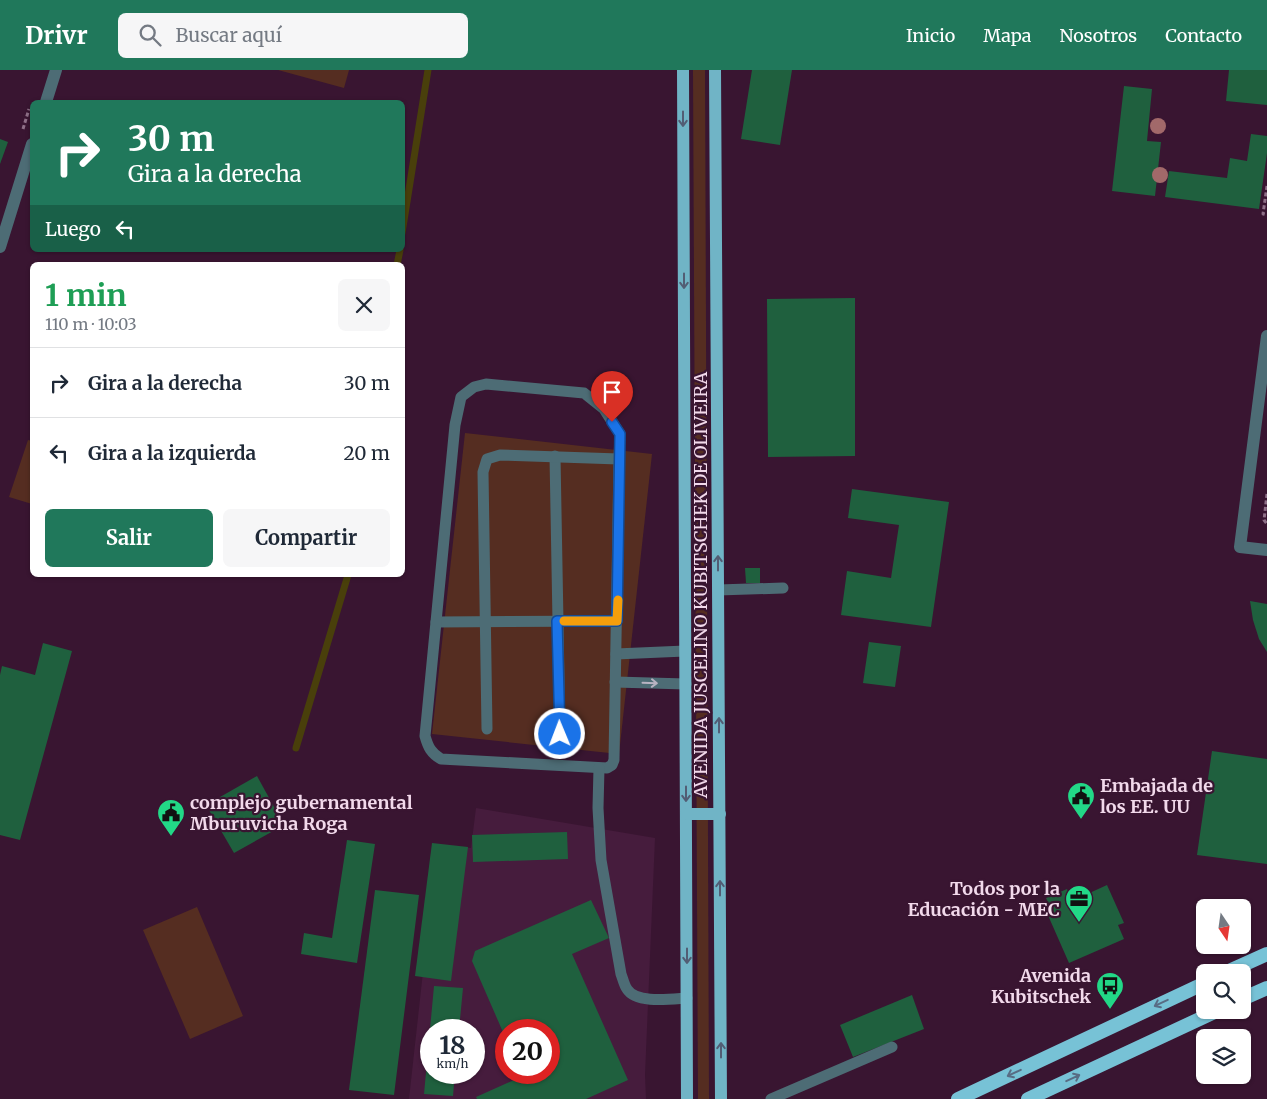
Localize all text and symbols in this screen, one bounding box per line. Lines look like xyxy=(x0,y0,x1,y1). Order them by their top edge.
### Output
search box xyxy=(118,13,468,58)
text: Drivr xyxy=(25,20,88,51)
icon: search xyxy=(136,21,164,49)
text: Buscar aquí xyxy=(176,23,282,47)
text: Inicio xyxy=(906,24,955,47)
text: Mapa xyxy=(983,24,1032,47)
text: Nosotros xyxy=(1060,24,1137,47)
text: Contacto xyxy=(1165,24,1242,47)
one-way arrow xyxy=(678,110,688,126)
text: 30 m xyxy=(128,117,214,161)
icon: right xyxy=(45,120,110,185)
text: Gira a la derecha xyxy=(128,160,302,188)
icon: left xyxy=(111,215,139,243)
text: Luego xyxy=(45,217,101,241)
one-way arrow xyxy=(679,272,689,289)
text: 1 min xyxy=(45,276,127,314)
button: close xyxy=(338,279,390,331)
text: 110 m · 10:03 xyxy=(45,314,137,334)
icon: right xyxy=(45,369,73,397)
text: Gira a la derecha xyxy=(88,371,242,395)
text: 30 m xyxy=(344,371,390,395)
pin xyxy=(591,371,633,422)
street label: AVENIDA JUSCELINO KUBITSCHEK DE OLIVEIRA xyxy=(689,371,712,799)
icon: arrive xyxy=(598,378,626,406)
icon: left xyxy=(45,439,73,467)
text: Gira a la izquierda xyxy=(88,441,256,465)
text: 20 m xyxy=(343,441,390,465)
button: Salir xyxy=(45,509,213,567)
button: Compartir xyxy=(223,509,390,567)
one-way arrow xyxy=(713,555,723,572)
one-way arrow xyxy=(642,678,658,688)
position arrow xyxy=(533,707,585,759)
one-way arrow xyxy=(714,718,724,734)
place label: Embajada de los EE. UU xyxy=(1100,774,1213,818)
public building icon: Embajada de los EE. UU xyxy=(1066,781,1096,820)
one-way arrow xyxy=(681,785,691,801)
place label: complejo gubernamental Mburuvicha Roga xyxy=(190,791,413,835)
public building icon: complejo gubernamental Mburuvicha Roga xyxy=(156,798,186,837)
place label: Todos por la Educación - MEC xyxy=(907,877,1060,921)
one-way arrow xyxy=(715,880,725,896)
office icon: Todos por la Educación - MEC xyxy=(1064,884,1094,923)
north arrow xyxy=(1196,899,1251,954)
map controls xyxy=(1196,899,1251,1084)
one-way arrow xyxy=(682,948,692,964)
place label: Avenida Kubitschek xyxy=(991,964,1091,1008)
button: search xyxy=(1196,964,1251,1019)
bus stop icon: Avenida Kubitschek xyxy=(1095,971,1125,1010)
one-way arrow xyxy=(1154,999,1169,1008)
speed limit sign: 20 xyxy=(495,1019,560,1084)
text: 18 xyxy=(439,1029,466,1061)
button: layers xyxy=(1196,1029,1251,1084)
one-way arrow xyxy=(716,1043,726,1059)
text: km/h xyxy=(437,1056,468,1071)
one-way arrow xyxy=(1007,1068,1022,1078)
one-way arrow xyxy=(1065,1073,1080,1083)

